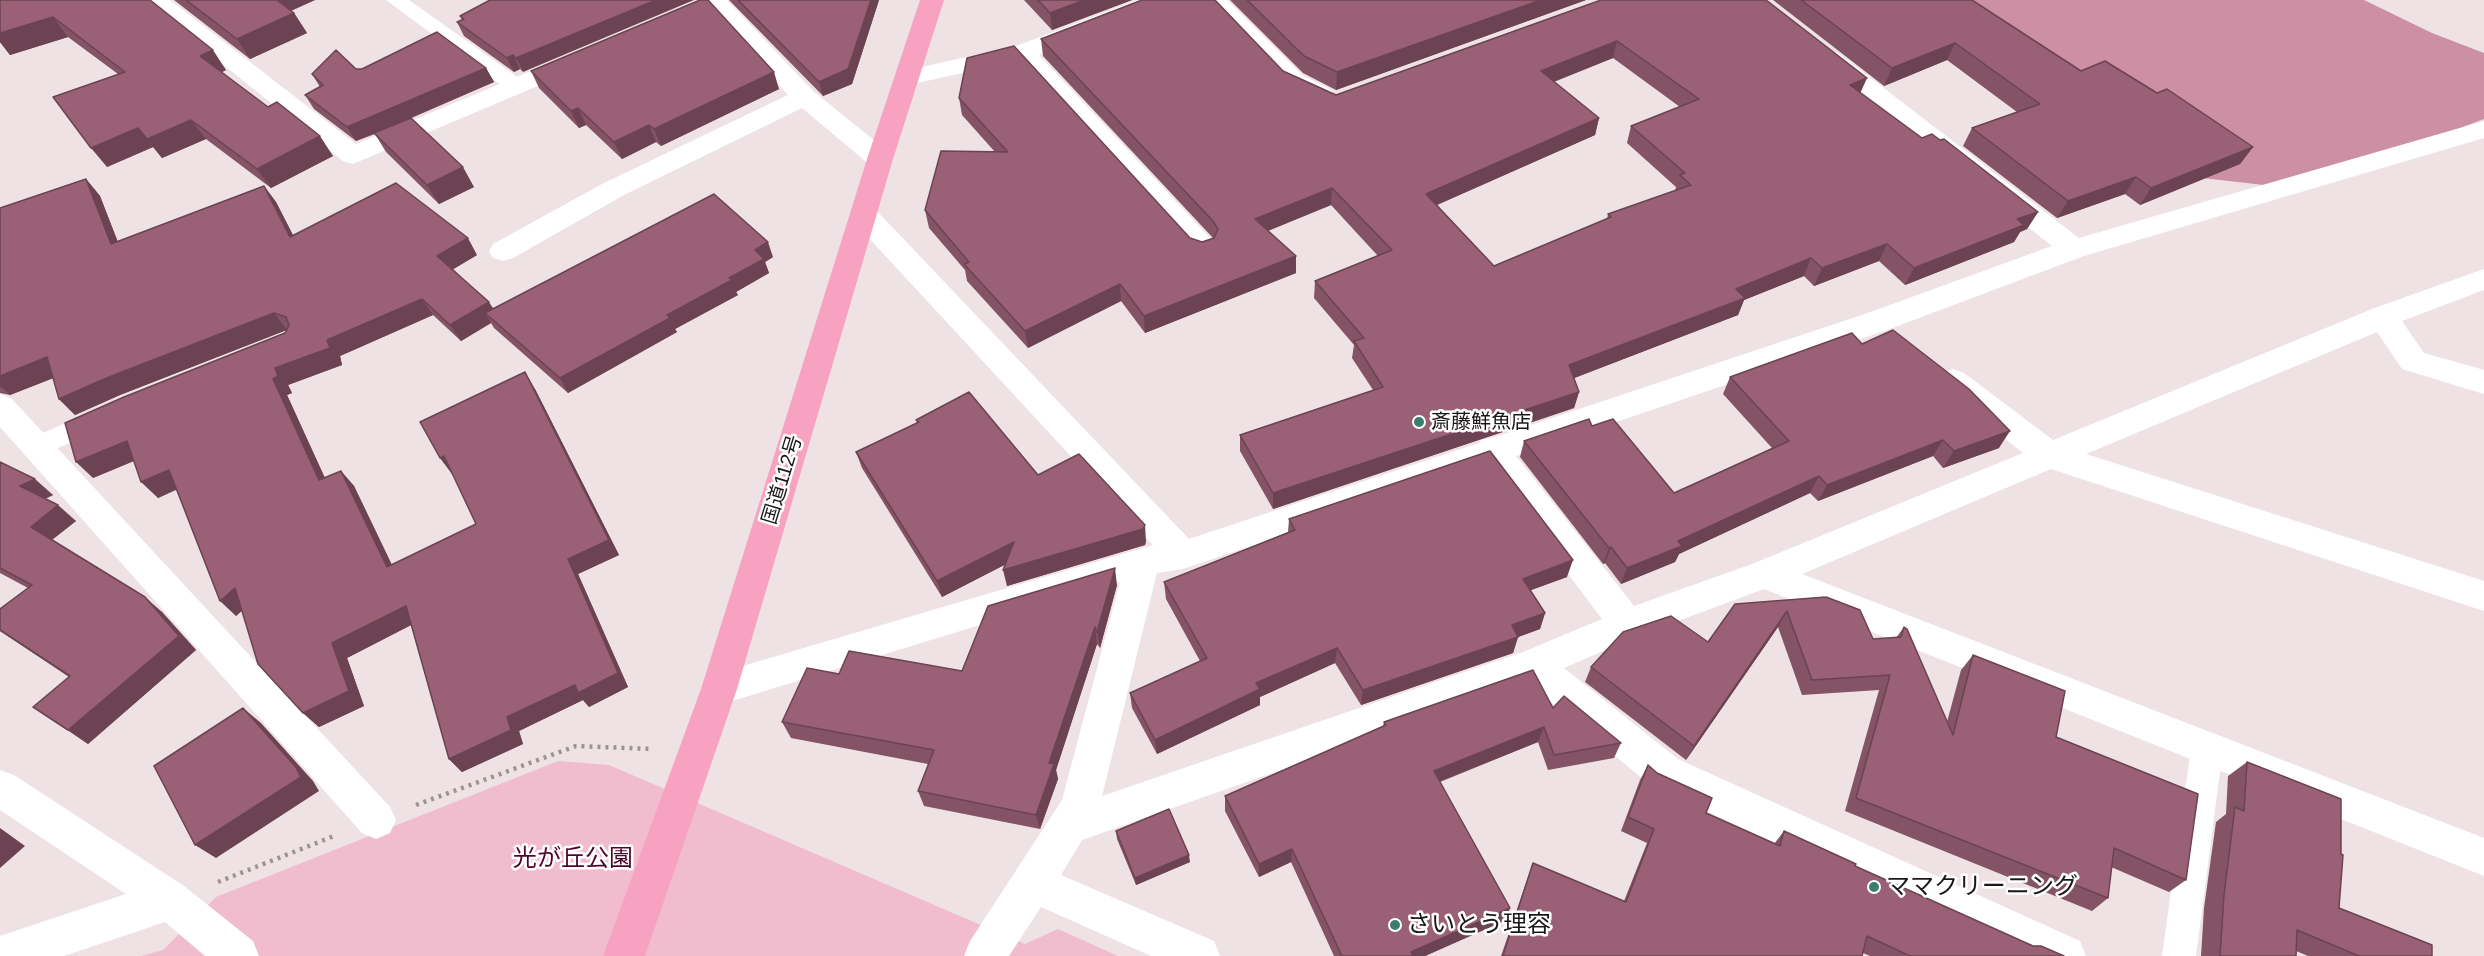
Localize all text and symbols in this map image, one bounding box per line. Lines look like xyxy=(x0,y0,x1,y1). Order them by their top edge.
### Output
place label: 斎藤鮮魚店 xyxy=(1431,410,1531,434)
marker: 斎藤鮮魚店 xyxy=(1412,415,1426,429)
street label: 国道112号 xyxy=(758,433,808,527)
park label: 光が丘公園 xyxy=(513,845,633,873)
place label: ママクリーニング xyxy=(1886,873,2078,901)
marker: ママクリーニング xyxy=(1867,880,1881,894)
place label: さいとう理容 xyxy=(1407,911,1551,939)
marker: さいとう理容 xyxy=(1388,918,1402,932)

